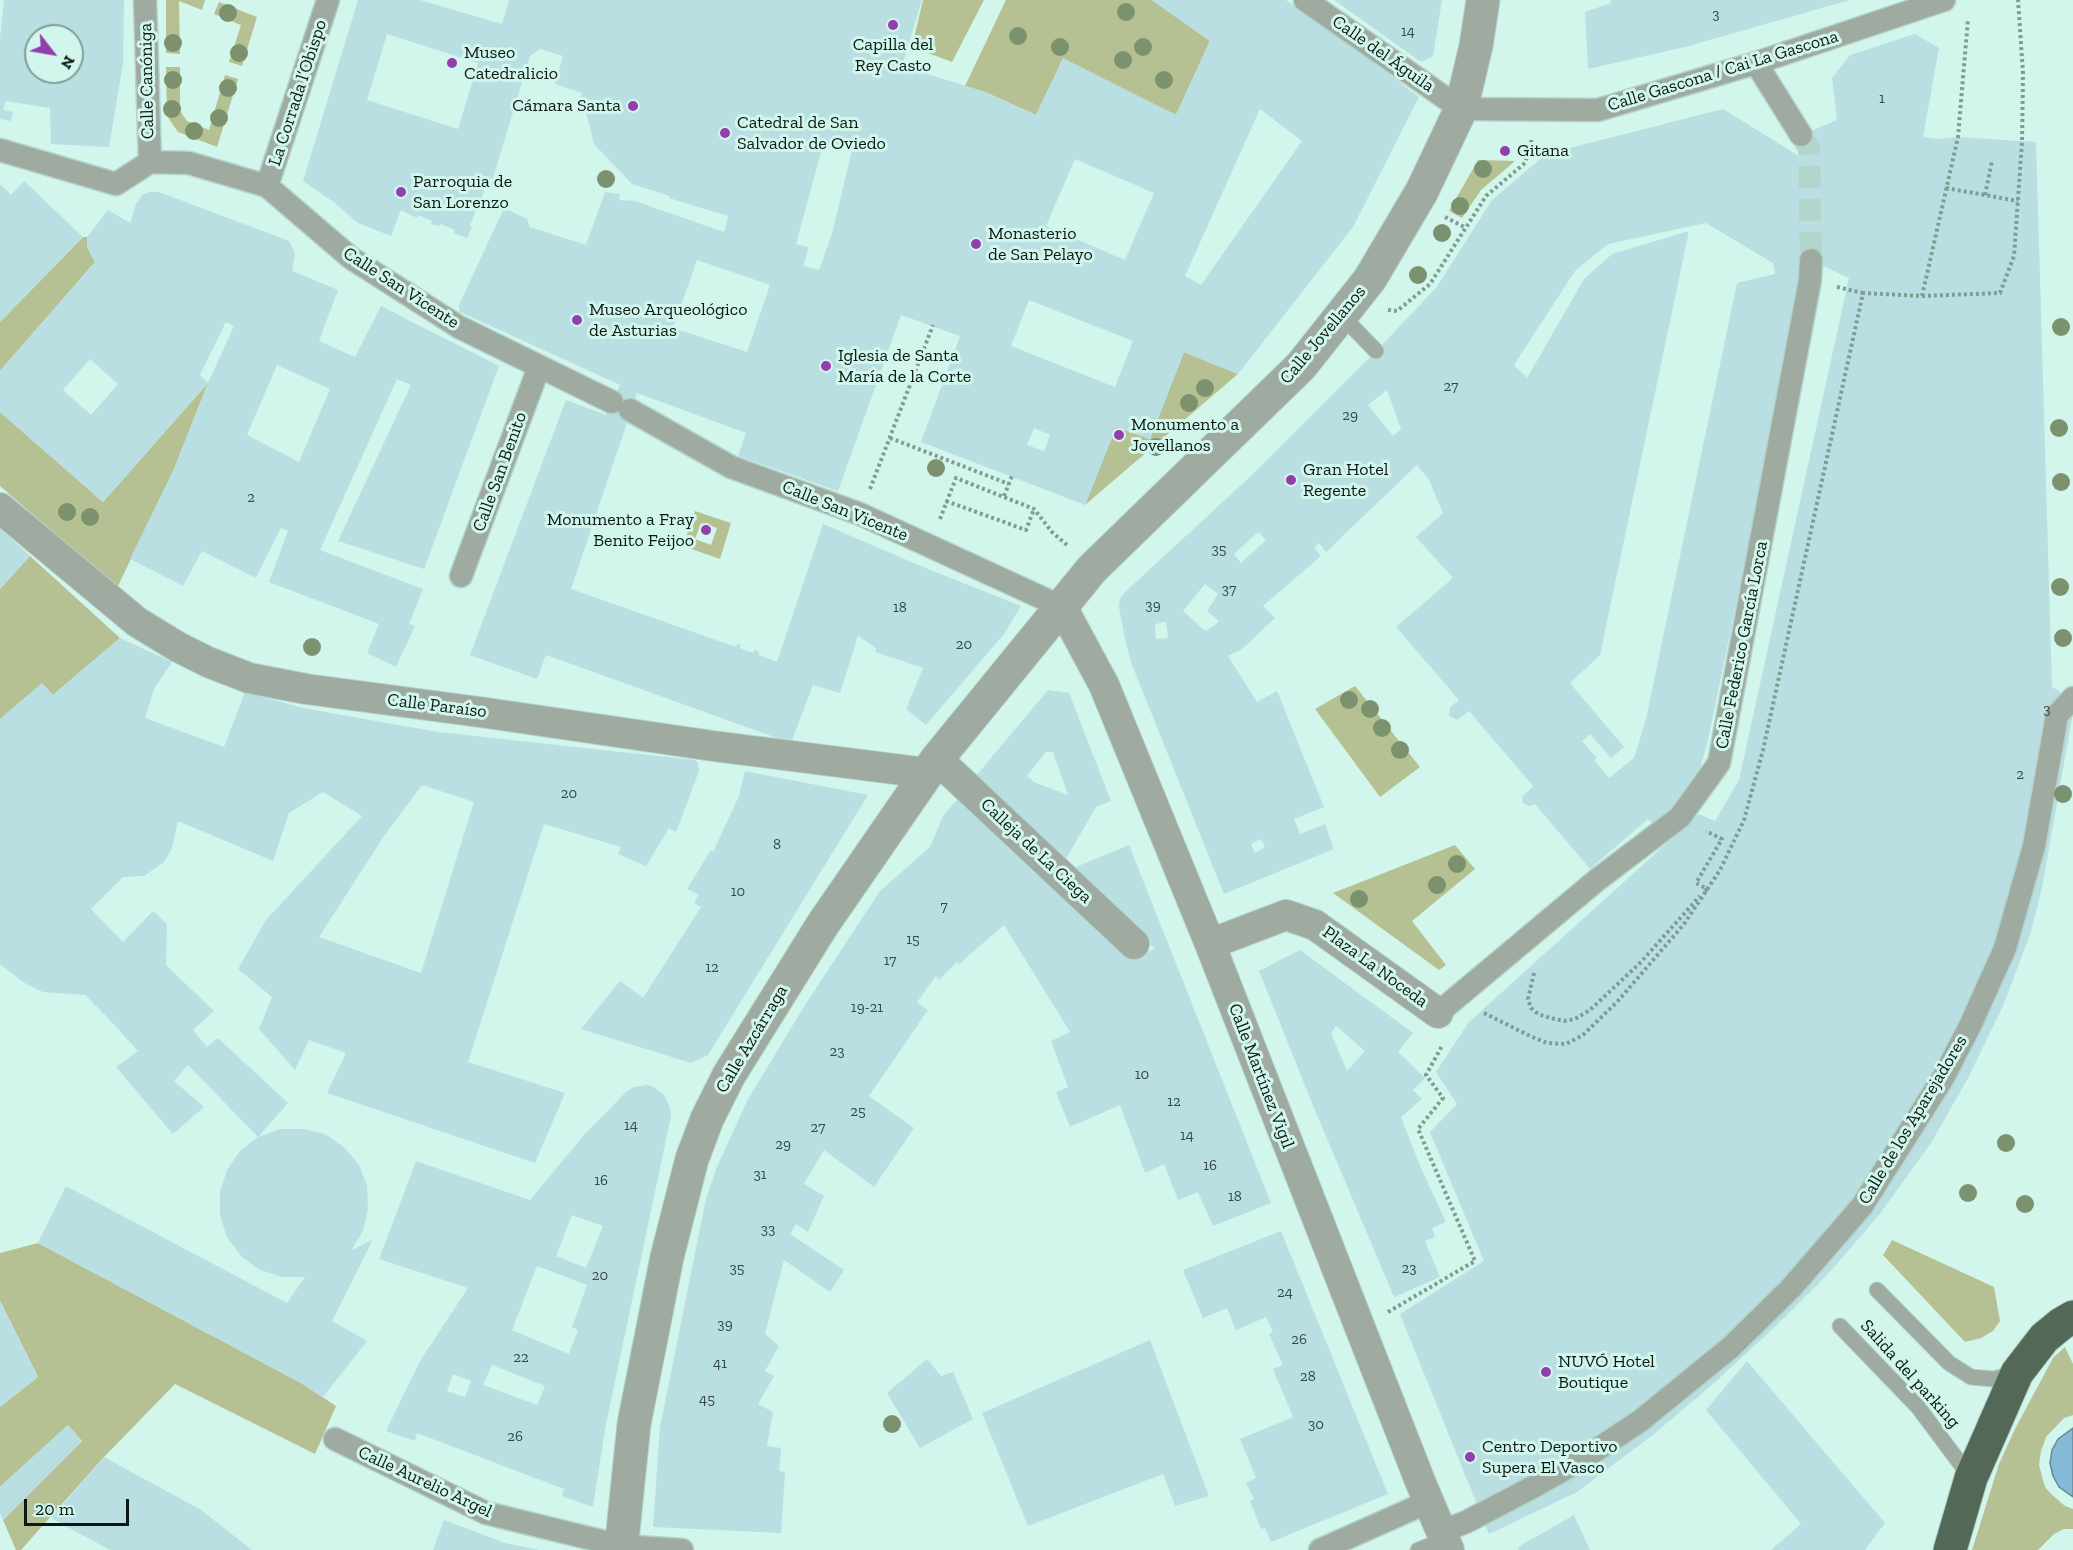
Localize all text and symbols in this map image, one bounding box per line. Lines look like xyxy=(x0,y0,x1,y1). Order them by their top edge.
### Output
house number: 3 xyxy=(1712,6,1720,24)
street label: Calle del Águila xyxy=(1328,11,1438,97)
street label: La Corrada l’Obispo xyxy=(264,17,332,169)
marker: Capilla del Rey Casto xyxy=(886,18,900,32)
street label: Calle Canóniga xyxy=(135,23,159,139)
house number: 14 xyxy=(1401,23,1415,41)
north arrow xyxy=(24,24,84,84)
street label: Calle Gascona / Cai La Gascona xyxy=(1605,26,1841,116)
place label: Capilla del Rey Casto xyxy=(853,34,933,76)
place label: Museo Catedralicio xyxy=(464,42,558,84)
text: N xyxy=(57,52,79,73)
marker: Museo Catedralicio xyxy=(445,56,459,70)
house number: 1 xyxy=(1879,90,1885,108)
place label: Cámara Santa xyxy=(512,95,621,117)
marker: Cámara Santa xyxy=(626,99,640,113)
place label: Catedral de San Salvador de Oviedo xyxy=(737,112,886,154)
marker: Catedral de San Salvador de Oviedo xyxy=(718,126,732,140)
place label: Gitana xyxy=(1517,140,1569,162)
marker: Gitana xyxy=(1498,144,1512,158)
place label: Parroquia de San Lorenzo xyxy=(413,171,512,213)
marker: Parroquia de San Lorenzo xyxy=(394,185,408,199)
place label: Monasterio de San Pelayo xyxy=(988,223,1093,266)
marker: Monasterio de San Pelayo xyxy=(969,237,983,251)
street label: Calle San Vicente xyxy=(339,243,463,333)
street label: Calle Jovellanos xyxy=(1275,281,1371,389)
place label: Museo Arqueológico de Asturias xyxy=(589,299,747,342)
marker: Museo Arqueológico de Asturias xyxy=(570,313,584,327)
place label: Iglesia de Santa María de la Corte xyxy=(838,345,971,388)
marker: Iglesia de Santa María de la Corte xyxy=(819,359,833,373)
house number: 27 xyxy=(1444,378,1458,396)
house number: 29 xyxy=(1342,407,1358,425)
street label: Calle San Benito xyxy=(468,409,532,535)
place label: Monumento a Jovellanos xyxy=(1131,414,1239,456)
marker: Monumento a Jovellanos xyxy=(1112,428,1126,442)
place label: Gran Hotel Regente xyxy=(1303,459,1388,502)
marker: Gran Hotel Regente xyxy=(1284,473,1298,487)
street label: Calle San Vicente xyxy=(779,476,911,546)
house number: 2 xyxy=(247,489,255,507)
place label: Monumento a Fray Benito Feijoo xyxy=(547,509,694,552)
marker: Monumento a Fray Benito Feijoo xyxy=(699,523,713,537)
street label: Calle Federico García Lorca xyxy=(1711,539,1773,751)
house number: 35 xyxy=(1211,541,1227,559)
house number: 37 xyxy=(1222,581,1236,599)
house number: 39 xyxy=(1145,597,1161,615)
house number: 18 xyxy=(893,599,907,617)
house number: 20 xyxy=(956,636,972,654)
street label: Calle Paraíso xyxy=(386,689,488,723)
house number: 3 xyxy=(2043,701,2051,719)
house number: 2 xyxy=(2016,766,2024,784)
house number: 20 xyxy=(561,785,577,803)
street label: Calleja de La Ciega xyxy=(976,794,1096,908)
house number: 8 xyxy=(773,836,781,854)
house number: 10 xyxy=(731,883,745,901)
house number: 7 xyxy=(940,898,948,916)
street label: Plaza La Noceda xyxy=(1318,922,1432,1012)
house number: 15 xyxy=(906,931,920,949)
house number: 17 xyxy=(884,952,896,970)
house number: 12 xyxy=(705,959,719,977)
street label: Calle Azcárraga xyxy=(711,981,793,1097)
house number: 19-21 xyxy=(851,999,883,1017)
street label: Calle Martínez Vigil xyxy=(1223,1001,1299,1151)
street label: Calle de los Aparejadores xyxy=(1854,1032,1972,1208)
house number: 23 xyxy=(829,1043,845,1061)
house number: 10 xyxy=(1135,1066,1149,1084)
house number: 12 xyxy=(1167,1093,1181,1111)
house number: 25 xyxy=(850,1103,866,1121)
house number: 14 xyxy=(624,1117,638,1135)
house number: 27 xyxy=(811,1119,825,1137)
house number: 14 xyxy=(1180,1127,1194,1145)
house number: 29 xyxy=(775,1136,791,1154)
house number: 16 xyxy=(1203,1157,1217,1175)
house number: 31 xyxy=(753,1166,767,1184)
house number: 16 xyxy=(594,1172,608,1190)
house number: 18 xyxy=(1228,1188,1242,1206)
house number: 33 xyxy=(761,1221,775,1239)
house number: 35 xyxy=(729,1260,745,1278)
house number: 23 xyxy=(1401,1260,1417,1278)
house number: 20 xyxy=(592,1267,608,1285)
house number: 24 xyxy=(1277,1284,1293,1302)
street label: Salida del parking xyxy=(1856,1315,1964,1433)
house number: 39 xyxy=(717,1316,733,1334)
house number: 26 xyxy=(1291,1331,1307,1349)
house number: 22 xyxy=(513,1349,529,1367)
place label: NUVÓ Hotel Boutique xyxy=(1558,1351,1655,1394)
house number: 41 xyxy=(713,1355,727,1373)
marker: NUVÓ Hotel Boutique xyxy=(1539,1365,1553,1379)
house number: 28 xyxy=(1300,1368,1316,1386)
house number: 45 xyxy=(699,1391,715,1409)
house number: 30 xyxy=(1308,1416,1324,1434)
house number: 26 xyxy=(507,1428,523,1446)
place label: Centro Deportivo Supera El Vasco xyxy=(1482,1436,1617,1478)
street label: Calle Aurelio Argel xyxy=(355,1441,495,1523)
marker: Centro Deportivo Supera El Vasco xyxy=(1463,1450,1477,1464)
scale bar xyxy=(27,1487,132,1525)
text: 20 m xyxy=(35,1498,74,1520)

